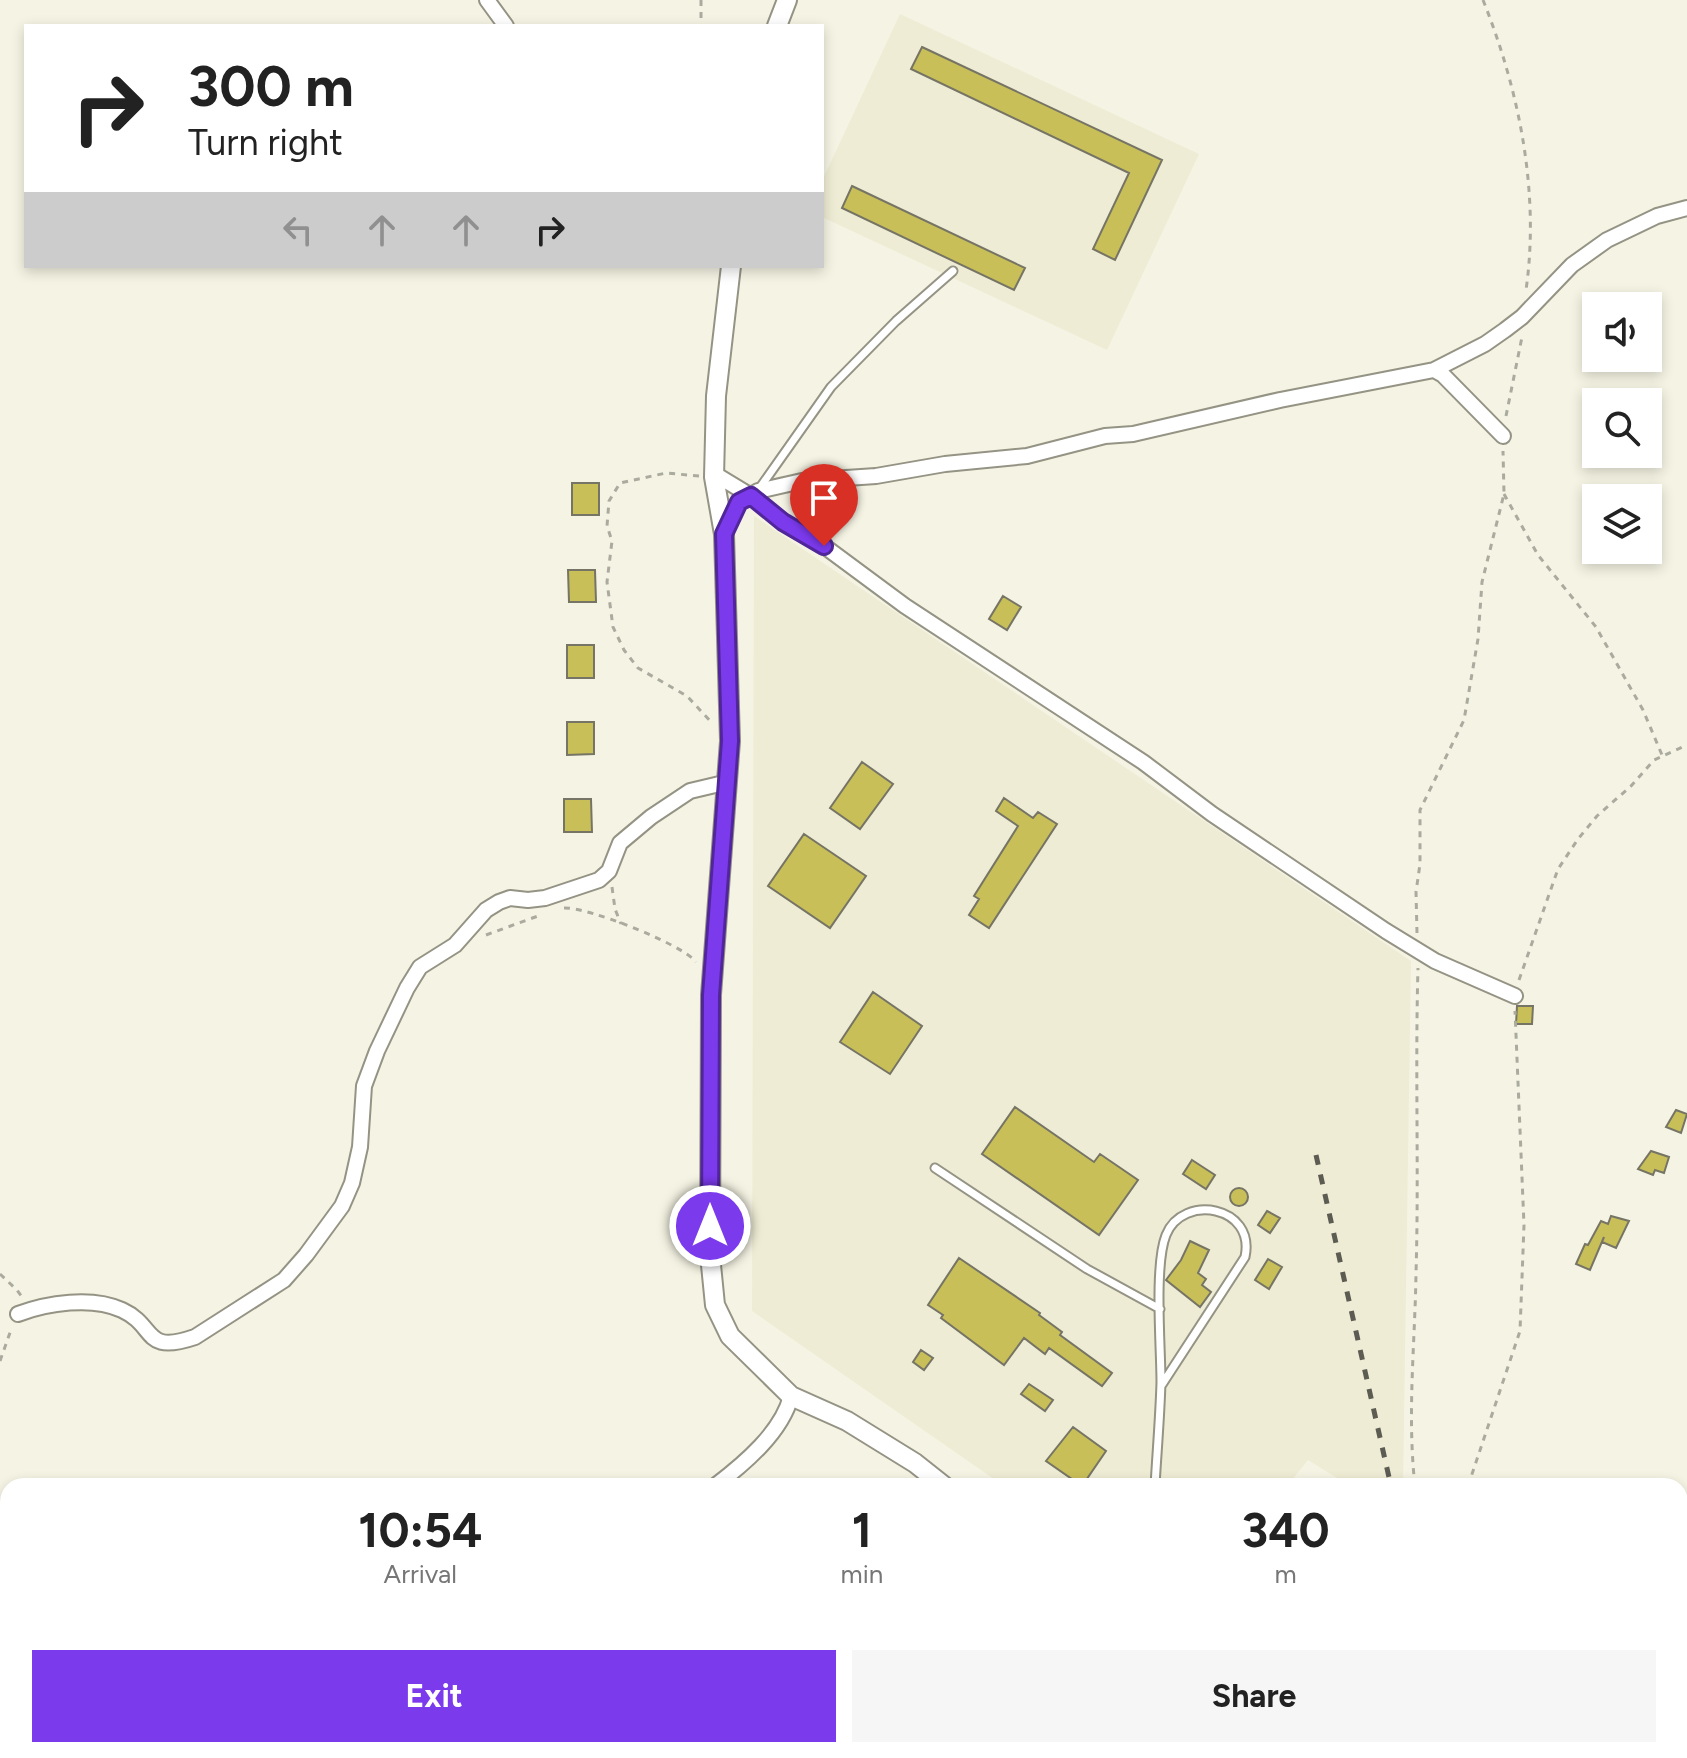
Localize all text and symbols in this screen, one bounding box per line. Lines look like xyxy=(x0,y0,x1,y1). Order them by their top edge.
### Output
text: 300 m xyxy=(188,53,354,120)
icon: right xyxy=(56,56,160,160)
text: Turn right xyxy=(188,121,343,164)
icon: left xyxy=(276,208,320,252)
icon: ahead xyxy=(360,208,404,252)
icon: ahead xyxy=(444,208,488,252)
icon: right xyxy=(528,208,572,252)
map controls xyxy=(1582,292,1662,564)
button: sound xyxy=(1582,292,1662,372)
button: search xyxy=(1582,388,1662,468)
pin xyxy=(790,464,858,546)
icon: arrive xyxy=(802,476,846,520)
button: layers xyxy=(1582,484,1662,564)
position arrow xyxy=(668,1184,752,1268)
text: 10:54 xyxy=(358,1501,482,1559)
text: 1 xyxy=(852,1501,872,1559)
text: 340 xyxy=(1242,1501,1330,1559)
text: Arrival xyxy=(384,1558,457,1590)
text: min xyxy=(841,1558,883,1590)
text: m xyxy=(1275,1558,1297,1590)
button: Exit xyxy=(32,1650,836,1742)
button: Share xyxy=(852,1650,1656,1742)

